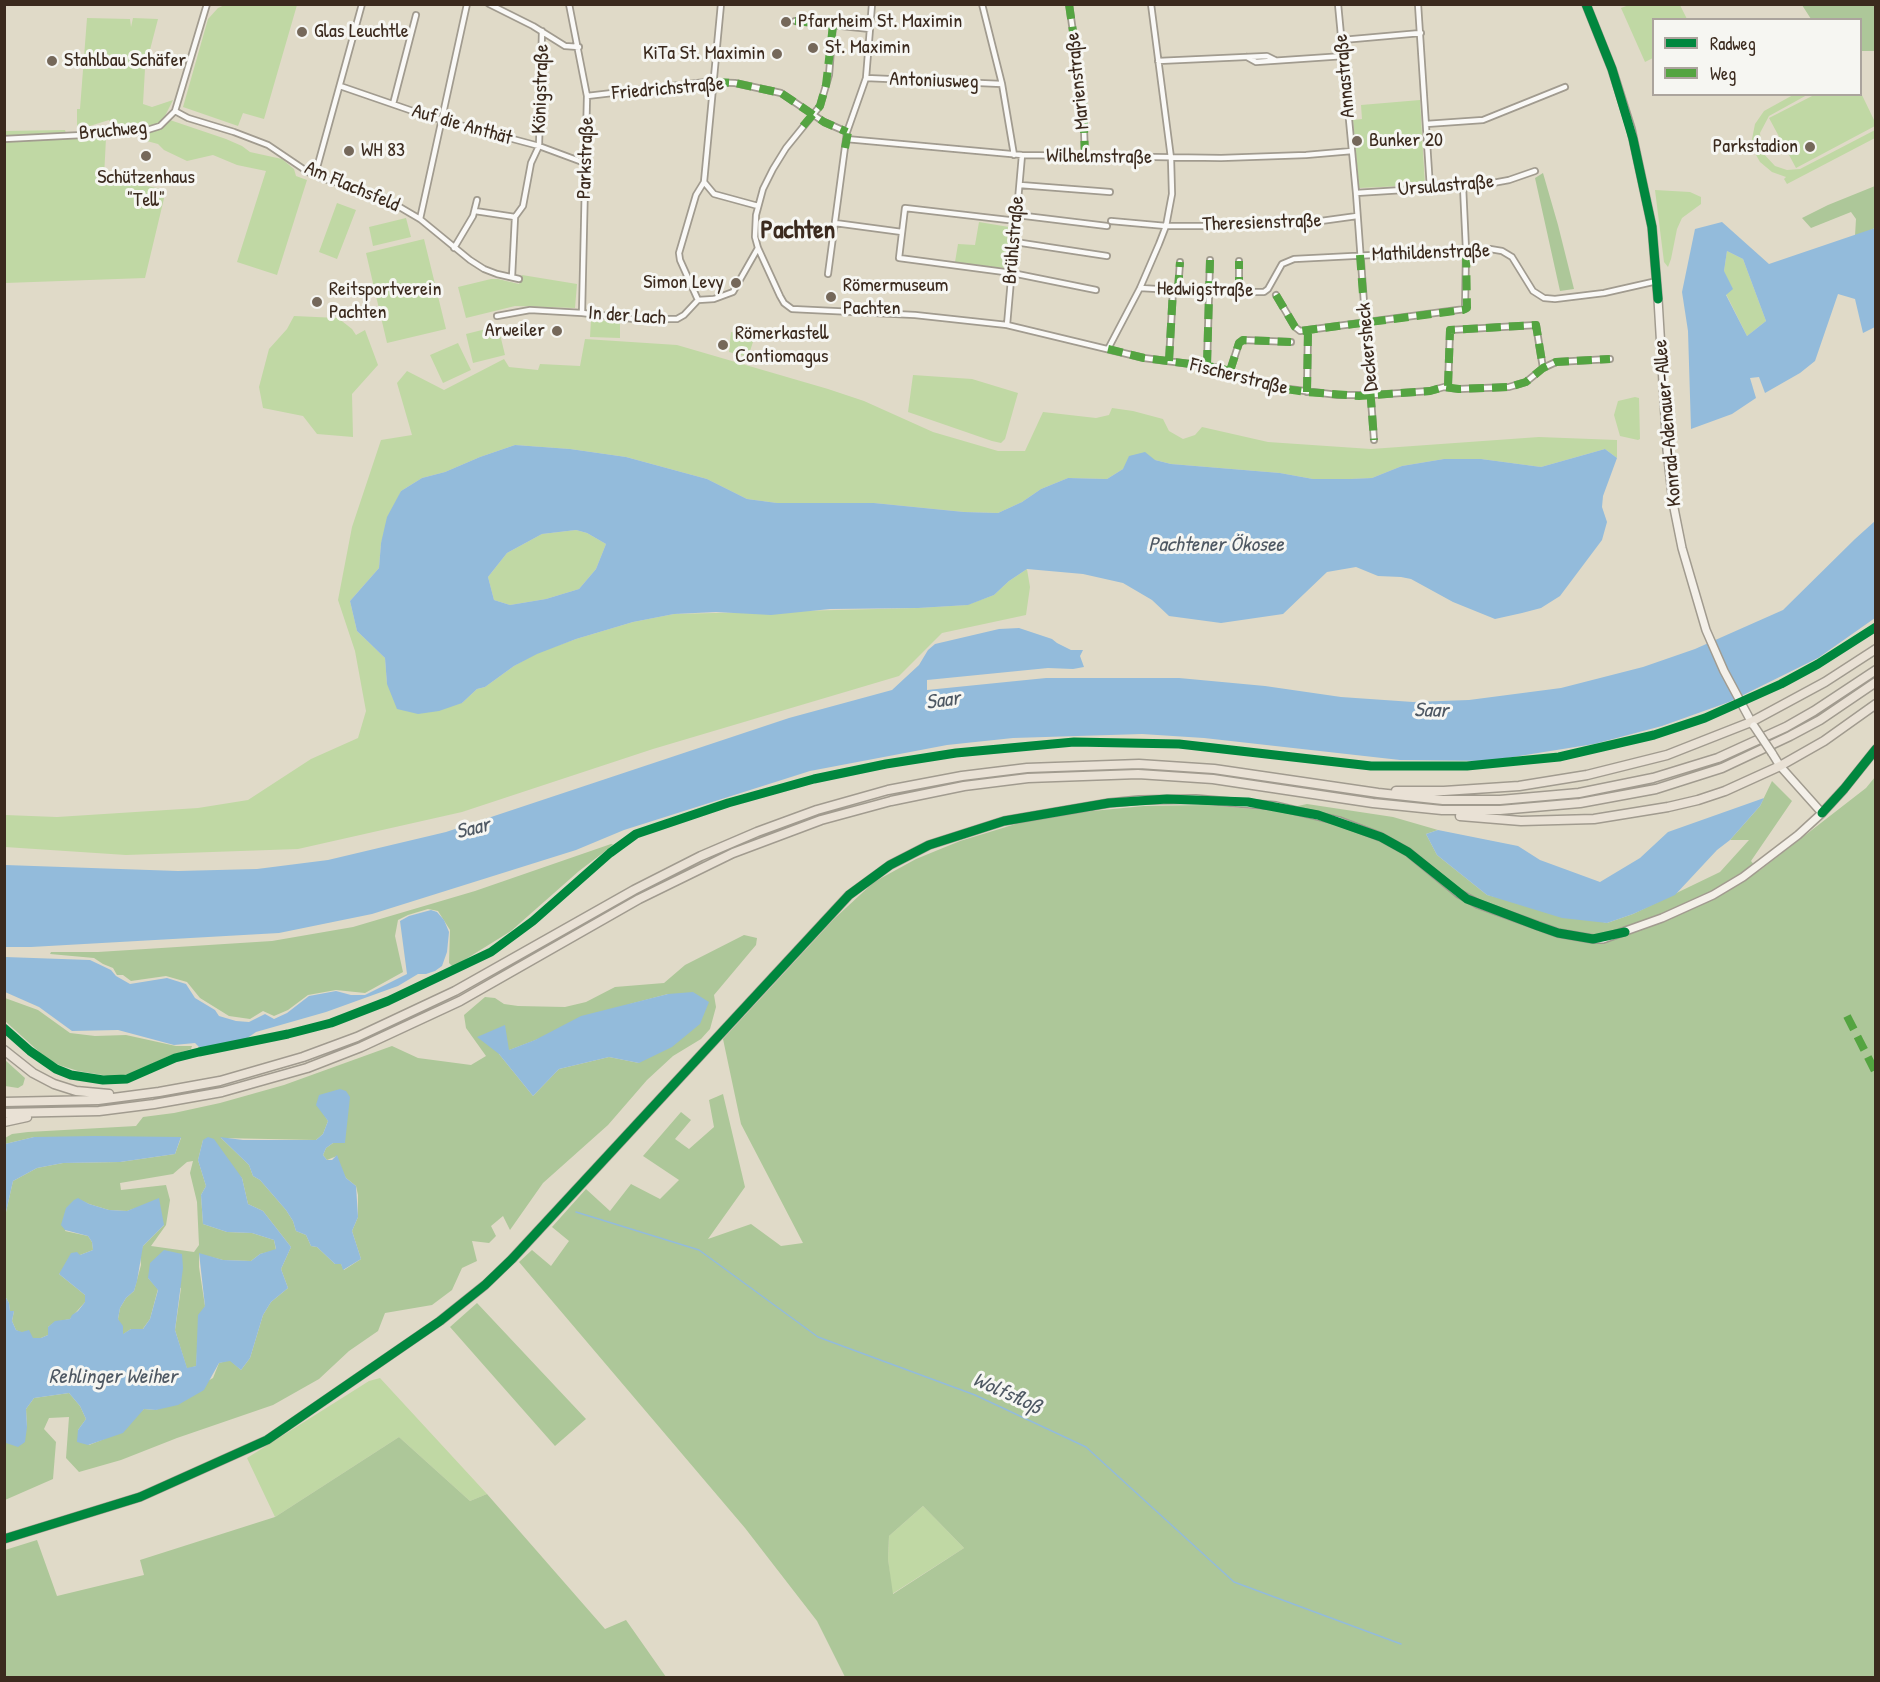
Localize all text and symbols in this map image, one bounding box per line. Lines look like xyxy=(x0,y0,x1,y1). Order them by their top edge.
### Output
place label: Pfarrheim St. Maximin xyxy=(798,10,962,34)
marker: Pfarrheim St. Maximin xyxy=(779,15,793,29)
legend xyxy=(1652,18,1862,96)
place label: Glas Leuchtle xyxy=(314,20,409,44)
marker: Glas Leuchtle xyxy=(295,25,309,39)
street label: Marienstraße xyxy=(1061,31,1095,131)
text: Radweg xyxy=(1710,31,1756,56)
street label: Annastraße xyxy=(1329,33,1361,119)
place label: St. Maximin xyxy=(825,36,910,60)
marker: St. Maximin xyxy=(806,41,820,55)
place label: KiTa St. Maximin xyxy=(643,42,765,66)
street label: Königstraße xyxy=(527,44,555,134)
marker: KiTa St. Maximin xyxy=(770,47,784,61)
place label: Stahlbau Schäfer xyxy=(64,49,186,73)
marker: Stahlbau Schäfer xyxy=(45,54,59,68)
text: Weg xyxy=(1710,61,1736,86)
street label: Antoniusweg xyxy=(889,67,979,95)
street label: Friedrichstraße xyxy=(611,72,725,106)
street label: Auf die Anthät xyxy=(409,99,515,151)
street label: Bruchweg xyxy=(78,116,148,146)
street label: Parkstraße xyxy=(573,117,599,199)
place label: Bunker 20 xyxy=(1369,129,1443,153)
marker: Bunker 20 xyxy=(1350,134,1364,148)
place label: Parkstadion xyxy=(1713,135,1798,159)
place label: WH 83 xyxy=(361,139,405,163)
marker: Parkstadion xyxy=(1803,140,1817,154)
marker: WH 83 xyxy=(342,144,356,158)
street label: Wilhelmstraße xyxy=(1046,144,1152,170)
marker: Schützenhaus "Tell" xyxy=(139,149,153,163)
street label: Am Flachsfeld xyxy=(301,156,403,218)
place label: Schützenhaus "Tell" xyxy=(97,166,195,213)
street label: Ursulastraße xyxy=(1397,170,1495,202)
street label: Brühlstraße xyxy=(998,195,1030,285)
street label: Theresienstraße xyxy=(1202,209,1322,237)
district label: Pachten xyxy=(761,215,835,247)
street label: Mathildenstraße xyxy=(1371,239,1491,267)
place label: Simon Levy xyxy=(643,271,724,295)
place label: Römermuseum Pachten xyxy=(843,274,948,321)
marker: Simon Levy xyxy=(729,276,743,290)
street label: Hedwigstraße xyxy=(1157,277,1253,303)
place label: Reitsportverein Pachten xyxy=(329,278,441,325)
marker: Römermuseum Pachten xyxy=(824,290,838,304)
marker: Reitsportverein Pachten xyxy=(310,295,324,309)
street label: In der Lach xyxy=(587,301,667,331)
street label: Deckersheck xyxy=(1352,301,1384,393)
place label: Arweiler xyxy=(485,319,545,343)
place label: Römerkastell Contiomagus xyxy=(735,322,829,369)
marker: Arweiler xyxy=(550,324,564,338)
marker: Römerkastell Contiomagus xyxy=(716,338,730,352)
street label: Konrad-Adenauer-Allee xyxy=(1649,339,1687,507)
street label: Fischerstraße xyxy=(1188,353,1290,401)
water label: Pachtener Ökosee xyxy=(1148,532,1284,558)
water label: Saar xyxy=(924,686,962,716)
water label: Saar xyxy=(1414,698,1448,724)
water label: Saar xyxy=(453,813,493,845)
water label: Rehlinger Weiher xyxy=(49,1364,177,1390)
water label: Wolfsfloß xyxy=(969,1368,1045,1420)

